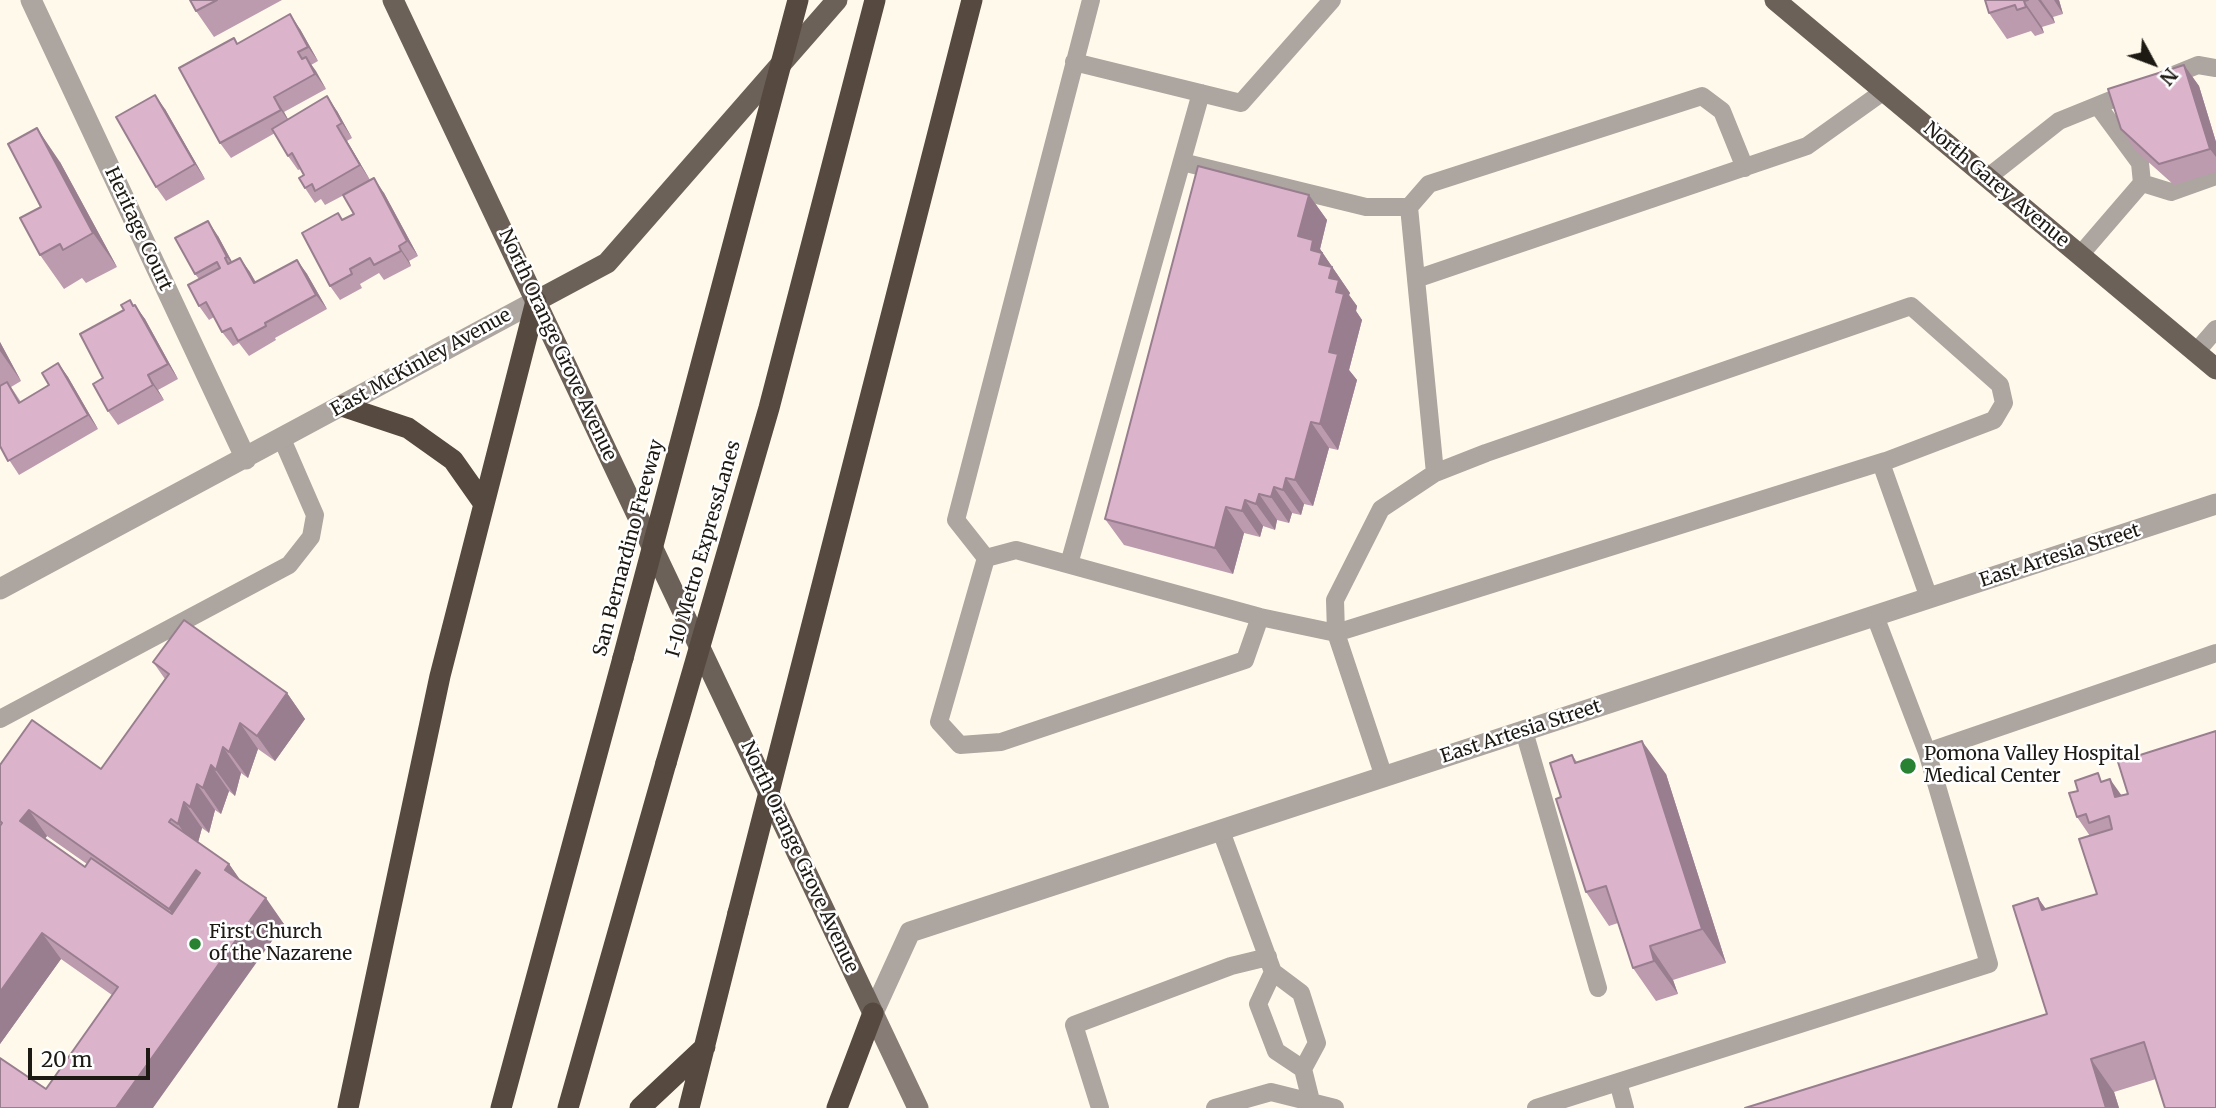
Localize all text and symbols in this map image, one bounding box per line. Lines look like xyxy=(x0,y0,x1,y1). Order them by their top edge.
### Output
north arrow xyxy=(2118,28,2188,98)
text: N xyxy=(2155,63,2183,90)
street label: North Garey Avenue xyxy=(1919,118,2073,252)
street label: Heritage Court xyxy=(99,164,177,294)
street label: North Orange Grove Avenue xyxy=(493,225,621,465)
street label: East McKinley Avenue xyxy=(327,304,515,422)
street label: San Bernardino Freeway xyxy=(589,437,669,659)
street label: I-10 Metro ExpressLanes xyxy=(662,438,746,660)
street label: East Artesia Street xyxy=(1977,519,2143,593)
street label: East Artesia Street xyxy=(1438,695,1604,769)
street label: North Orange Grove Avenue xyxy=(735,737,863,977)
place label: Pomona Valley Hospital Medical Center xyxy=(1924,744,2140,788)
marker: Pomona Valley Hospital Medical Center xyxy=(1898,756,1918,776)
place label: First Church of the Nazarene xyxy=(209,922,352,966)
marker: First Church of the Nazarene xyxy=(187,936,203,952)
scale bar xyxy=(32,1034,154,1078)
text: 20 m xyxy=(41,1046,92,1073)

